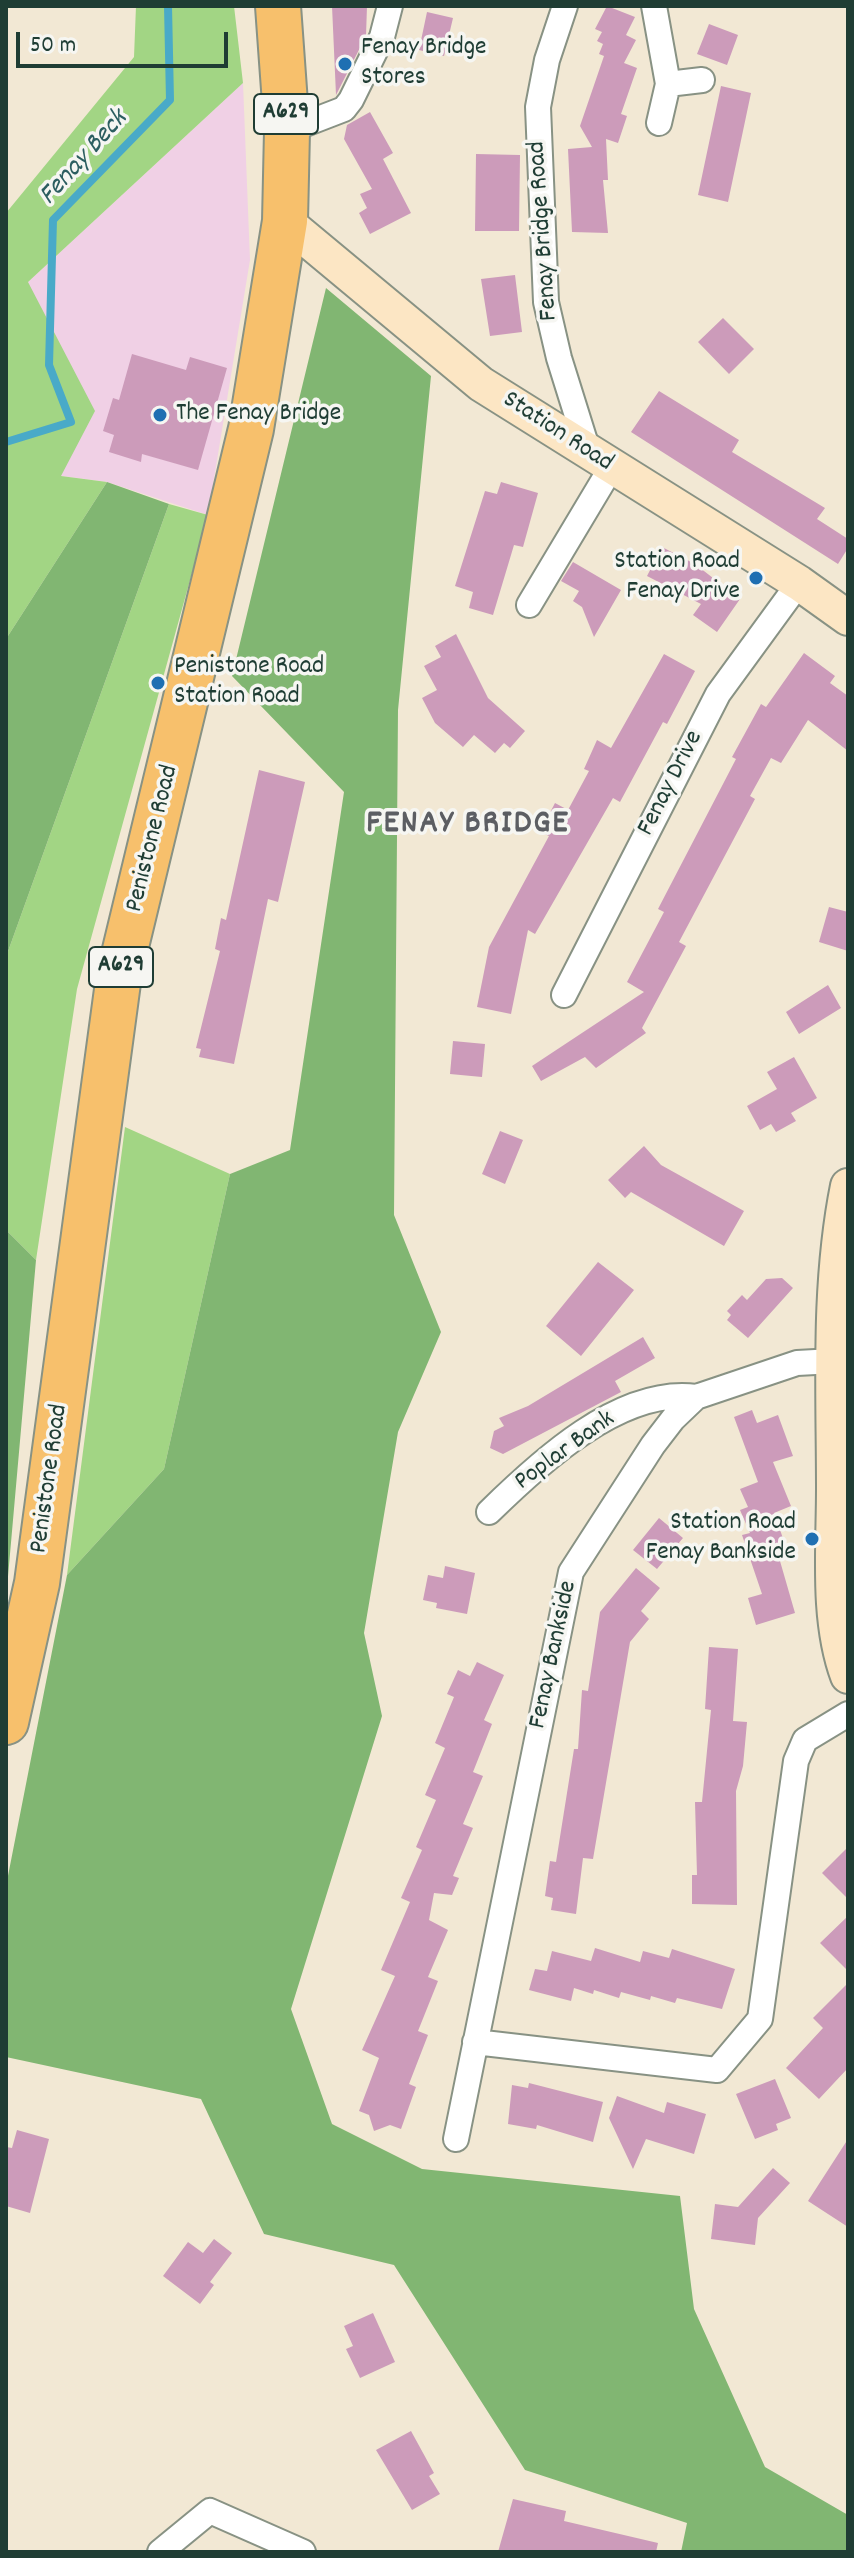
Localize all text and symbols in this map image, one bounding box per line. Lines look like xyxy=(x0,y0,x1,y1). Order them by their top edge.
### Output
scale bar xyxy=(20,16,232,66)
text: 50 m xyxy=(30,29,76,63)
place label: Fenay Bridge Stores xyxy=(361,33,486,94)
marker: Fenay Bridge Stores xyxy=(336,55,354,73)
road number: A629 xyxy=(254,94,318,134)
water label: Fenay Beck xyxy=(33,104,137,214)
street label: Fenay Bridge Road xyxy=(523,140,567,322)
street label: Station Road xyxy=(496,386,618,480)
place label: The Fenay Bridge xyxy=(176,399,341,431)
marker: The Fenay Bridge xyxy=(151,406,169,424)
place label: Station Road Fenay Drive xyxy=(614,547,740,608)
marker: Station Road Fenay Drive xyxy=(747,569,765,587)
place label: Penistone Road Station Road xyxy=(174,652,324,714)
marker: Penistone Road Station Road xyxy=(149,674,167,692)
street label: Fenay Drive xyxy=(632,726,712,842)
street label: Penistone Road xyxy=(121,762,187,916)
district label: FENAY BRIDGE xyxy=(366,806,570,846)
road number: A629 xyxy=(89,947,153,987)
street label: Penistone Road xyxy=(25,1402,77,1556)
street label: Poplar Bank xyxy=(510,1405,622,1499)
place label: Station Road Fenay Bankside xyxy=(646,1508,796,1570)
marker: Station Road Fenay Bankside xyxy=(803,1530,821,1548)
street label: Fenay Bankside xyxy=(524,1578,586,1732)

